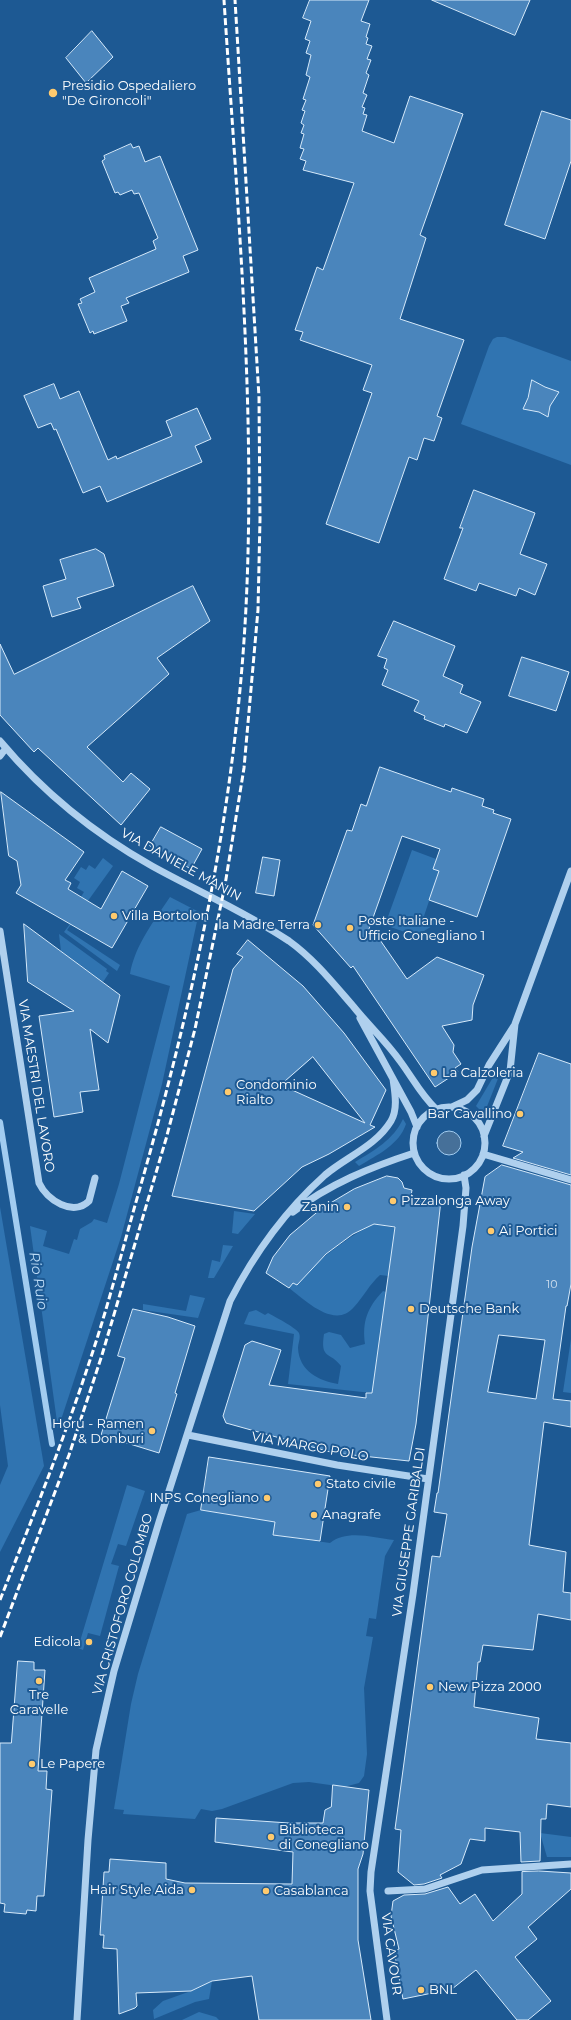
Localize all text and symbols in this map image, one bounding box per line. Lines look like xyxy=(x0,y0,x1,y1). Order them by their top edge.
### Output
place label: Presidio Ospedaliero "De Gironcoli" xyxy=(62,78,196,109)
marker: Presidio Ospedaliero "De Gironcoli" xyxy=(47,87,59,99)
street label: VIA DANIELE MANIN xyxy=(118,825,244,905)
place label: Villa Bortolon xyxy=(122,908,209,924)
marker: Villa Bortolon xyxy=(109,911,119,921)
place label: Poste Italiane - Ufficio Conegliano 1 xyxy=(358,913,485,944)
place label: la Madre Terra xyxy=(218,917,310,933)
marker: la Madre Terra xyxy=(313,920,323,930)
marker: Poste Italiane - Ufficio Conegliano 1 xyxy=(345,923,355,933)
street label: VIA MAESTRI DEL LAVORO xyxy=(15,998,57,1174)
place label: La Calzoleria xyxy=(442,1065,523,1081)
marker: La Calzoleria xyxy=(429,1068,439,1078)
place label: Condominio Rialto xyxy=(236,1077,317,1108)
marker: Condominio Rialto xyxy=(223,1087,233,1097)
place label: Bar Cavallino xyxy=(427,1106,512,1122)
marker: Bar Cavallino xyxy=(515,1109,525,1119)
place label: Pizzalonga Away xyxy=(401,1193,510,1209)
marker: Pizzalonga Away xyxy=(388,1196,398,1206)
place label: Zanin xyxy=(302,1199,339,1215)
marker: Zanin xyxy=(342,1202,352,1212)
place label: Ai Portici xyxy=(499,1223,557,1239)
marker: Ai Portici xyxy=(486,1226,496,1236)
water label: Rio Ruio xyxy=(25,1251,51,1311)
house number: 10 xyxy=(546,1278,558,1292)
place label: Deutsche Bank xyxy=(419,1301,519,1317)
marker: Deutsche Bank xyxy=(406,1304,416,1314)
place label: Horu - Ramen & Donburi xyxy=(52,1416,144,1447)
marker: Horu - Ramen & Donburi xyxy=(147,1426,157,1436)
street label: VIA MARCO POLO xyxy=(250,1429,370,1465)
street label: VIA GIUSEPPE GARIBALDI xyxy=(389,1446,429,1618)
place label: Stato civile xyxy=(326,1476,396,1492)
marker: Stato civile xyxy=(313,1479,323,1489)
place label: INPS Conegliano xyxy=(150,1490,259,1506)
marker: INPS Conegliano xyxy=(262,1493,272,1503)
place label: Anagrafe xyxy=(322,1507,381,1523)
marker: Anagrafe xyxy=(309,1510,319,1520)
street label: VIA CRISTOFORO COLOMBO xyxy=(90,1511,156,1697)
place label: Edicola xyxy=(34,1634,81,1650)
marker: Edicola xyxy=(84,1637,94,1647)
marker: Tre Caravelle xyxy=(34,1676,44,1686)
place label: New Pizza 2000 xyxy=(438,1679,541,1695)
marker: New Pizza 2000 xyxy=(425,1682,435,1692)
place label: Tre Caravelle xyxy=(10,1687,68,1718)
place label: Le Papere xyxy=(40,1756,105,1772)
marker: Le Papere xyxy=(27,1759,37,1769)
place label: Biblioteca di Conegliano xyxy=(279,1822,369,1853)
marker: Biblioteca di Conegliano xyxy=(266,1832,276,1842)
place label: Hair Style Aida xyxy=(90,1882,184,1898)
place label: Casablanca xyxy=(274,1883,349,1899)
marker: Hair Style Aida xyxy=(187,1885,197,1895)
marker: Casablanca xyxy=(261,1886,271,1896)
street label: VIA CAVOUR xyxy=(378,1912,404,1996)
place label: BNL xyxy=(429,1982,457,1998)
marker: BNL xyxy=(416,1985,426,1995)

